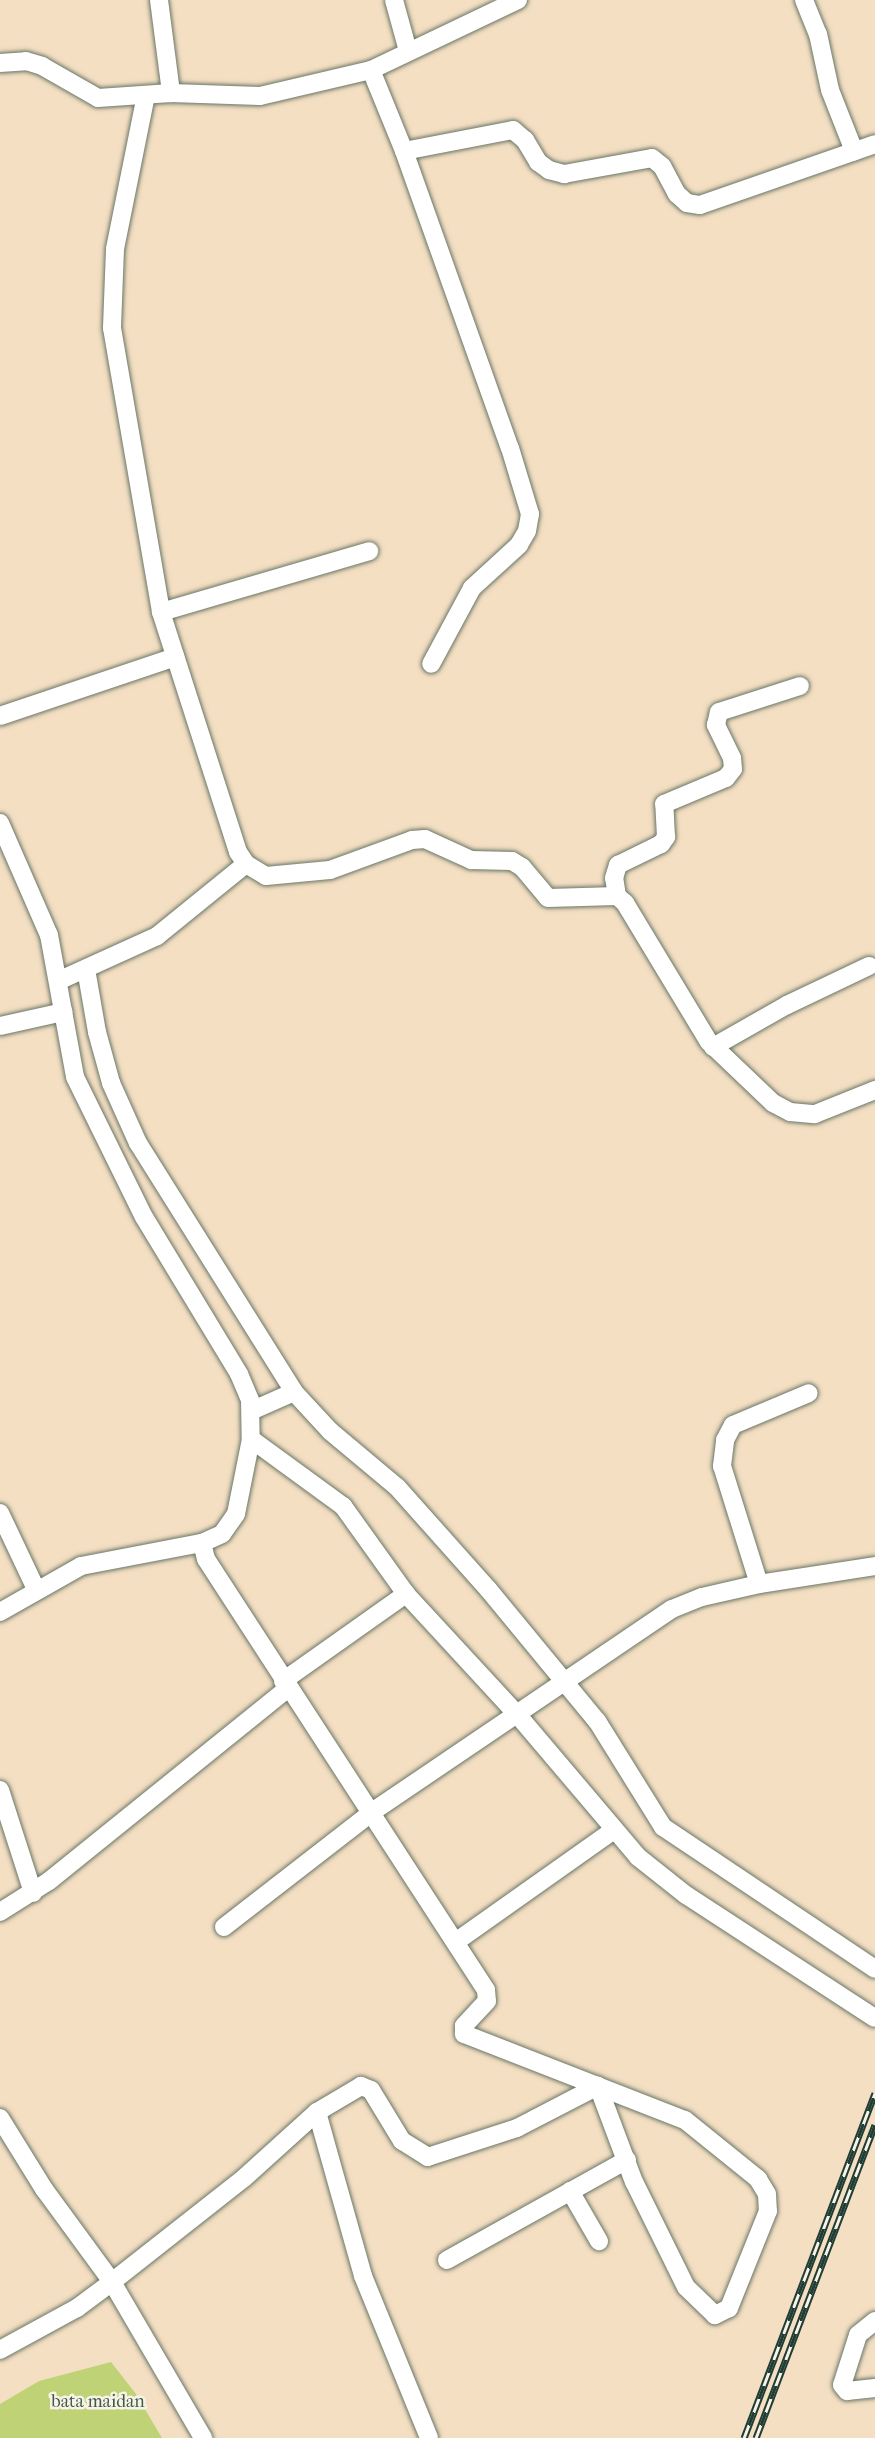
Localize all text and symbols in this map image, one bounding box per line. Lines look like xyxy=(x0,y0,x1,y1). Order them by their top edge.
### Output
park label: bata maidan xyxy=(51,2391,145,2413)

